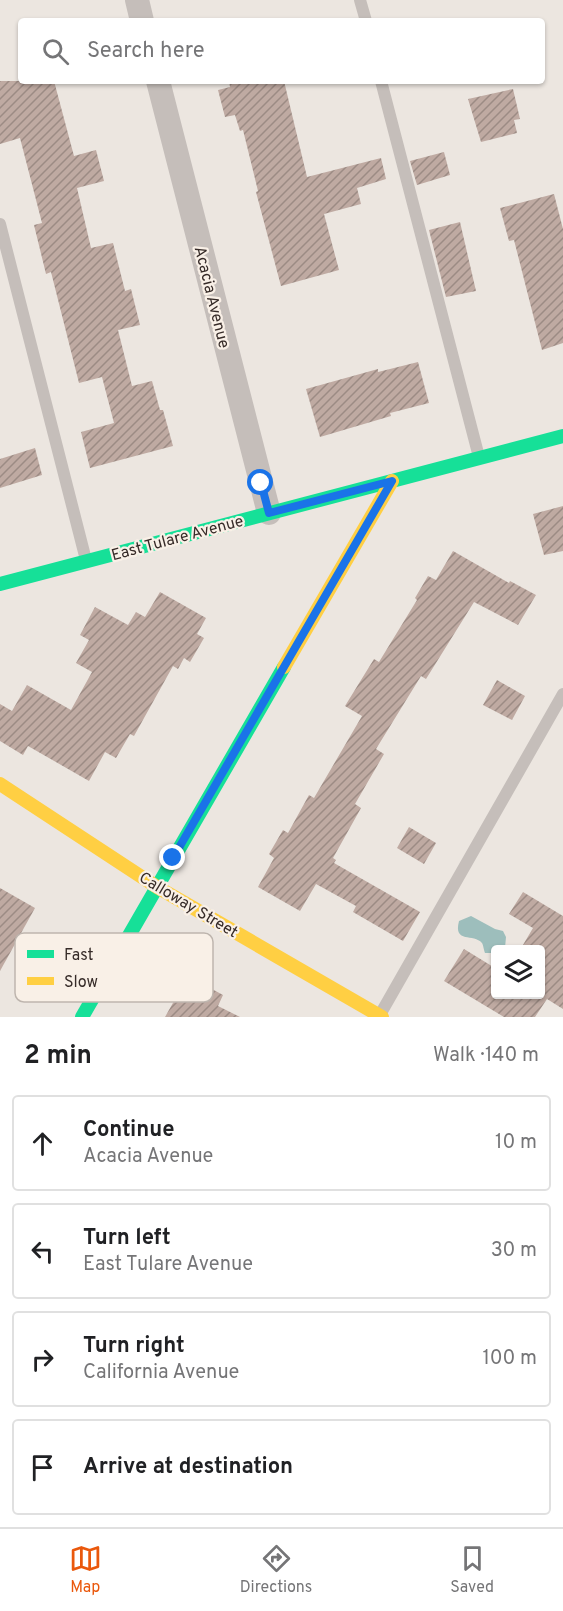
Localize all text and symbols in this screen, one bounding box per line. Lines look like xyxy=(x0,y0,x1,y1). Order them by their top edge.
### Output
search box xyxy=(18,18,545,84)
icon: search xyxy=(39,35,72,68)
text: Search here xyxy=(87,38,205,65)
street label: Acacia Avenue xyxy=(189,244,233,351)
route start xyxy=(247,469,273,495)
street label: East Tulare Avenue xyxy=(109,512,246,566)
route end xyxy=(159,844,185,870)
street label: Calloway Street xyxy=(135,868,241,943)
legend xyxy=(15,933,213,1002)
map controls xyxy=(491,945,545,999)
button: layers xyxy=(491,945,545,999)
text: Fast xyxy=(64,946,94,966)
text: Slow xyxy=(64,973,98,993)
text: 2 min xyxy=(24,1040,92,1073)
text: Walk · 140 m xyxy=(433,1043,539,1069)
text: Continue xyxy=(83,1117,174,1144)
icon: ahead xyxy=(26,1127,59,1160)
text: 10 m xyxy=(495,1130,537,1156)
text: Acacia Avenue xyxy=(83,1144,213,1170)
text: Turn left xyxy=(83,1225,171,1252)
icon: left xyxy=(26,1235,59,1268)
text: 30 m xyxy=(491,1238,537,1264)
text: East Tulare Avenue xyxy=(83,1252,253,1278)
text: Turn right xyxy=(83,1333,185,1360)
icon: right xyxy=(26,1343,59,1376)
text: 100 m xyxy=(482,1346,537,1372)
text: California Avenue xyxy=(83,1360,239,1386)
icon: arrive xyxy=(26,1451,59,1484)
text: Arrive at destination xyxy=(83,1454,293,1481)
tab: Map xyxy=(69,1542,102,1598)
tab: Directions xyxy=(240,1542,312,1598)
tab: Saved xyxy=(450,1542,494,1598)

